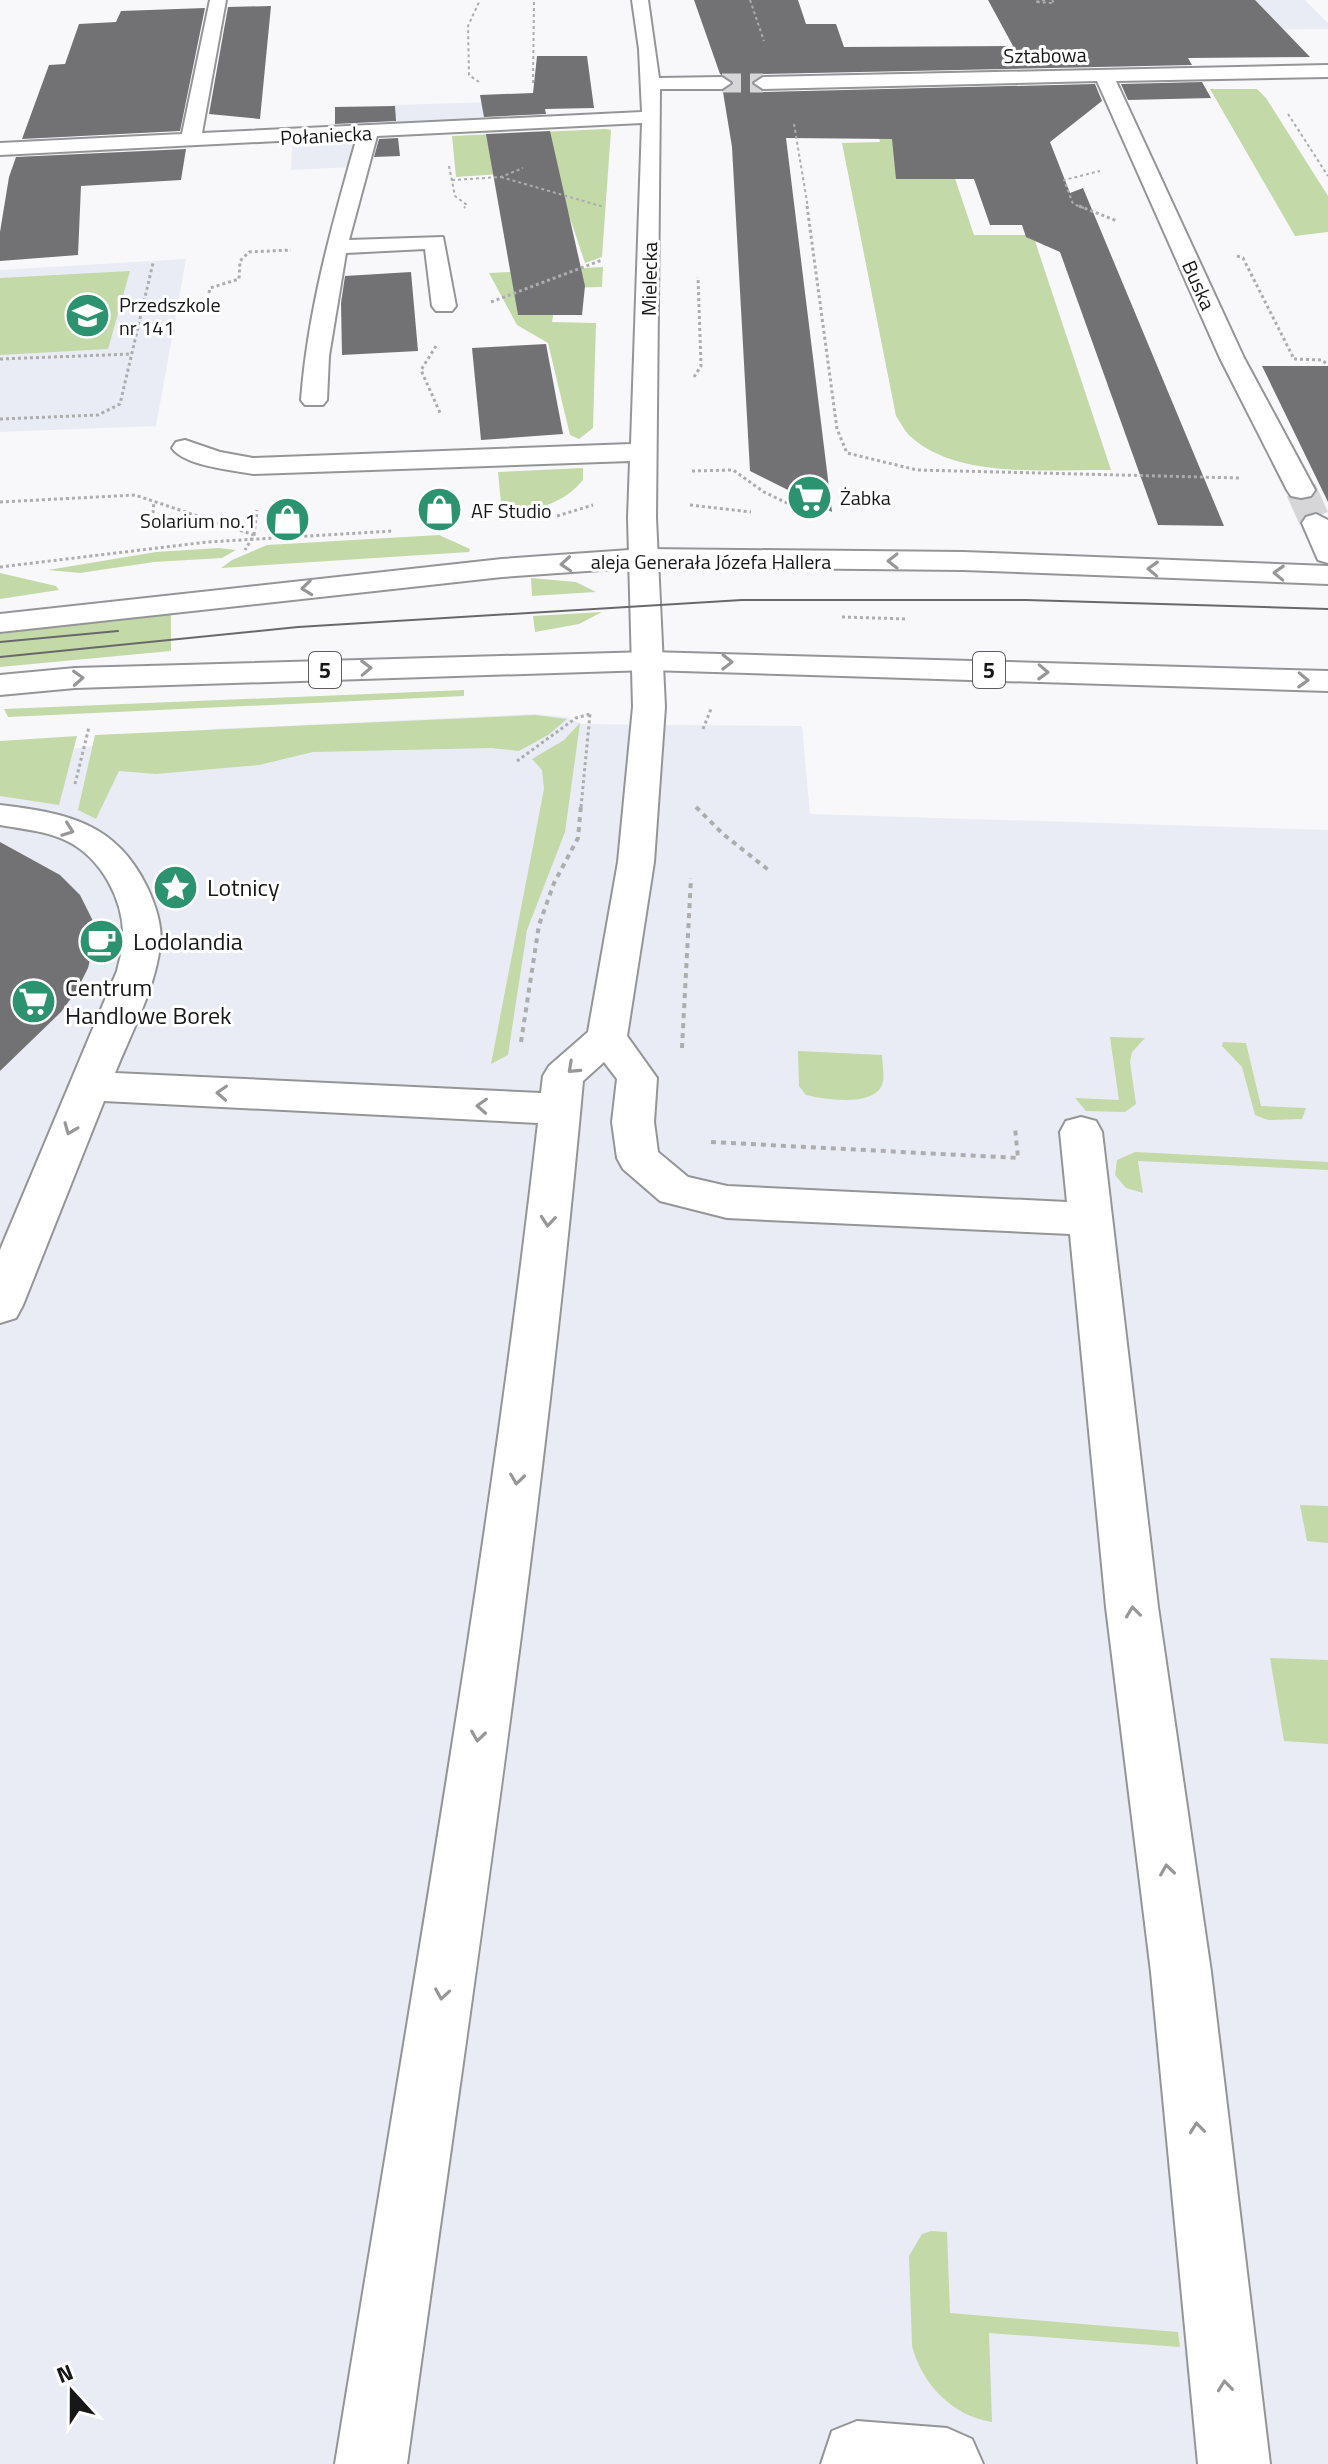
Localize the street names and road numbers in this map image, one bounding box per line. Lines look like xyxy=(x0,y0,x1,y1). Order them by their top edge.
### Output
street label: Sztabowa xyxy=(1003,39,1087,71)
street label: Połaniecka xyxy=(279,117,373,153)
street label: Mielecka xyxy=(633,242,665,316)
street label: Buska xyxy=(1174,255,1224,315)
street label: aleja Generała Józefa Hallera xyxy=(591,546,831,577)
road number: 5 xyxy=(309,652,341,688)
road number: 5 xyxy=(973,652,1005,688)

